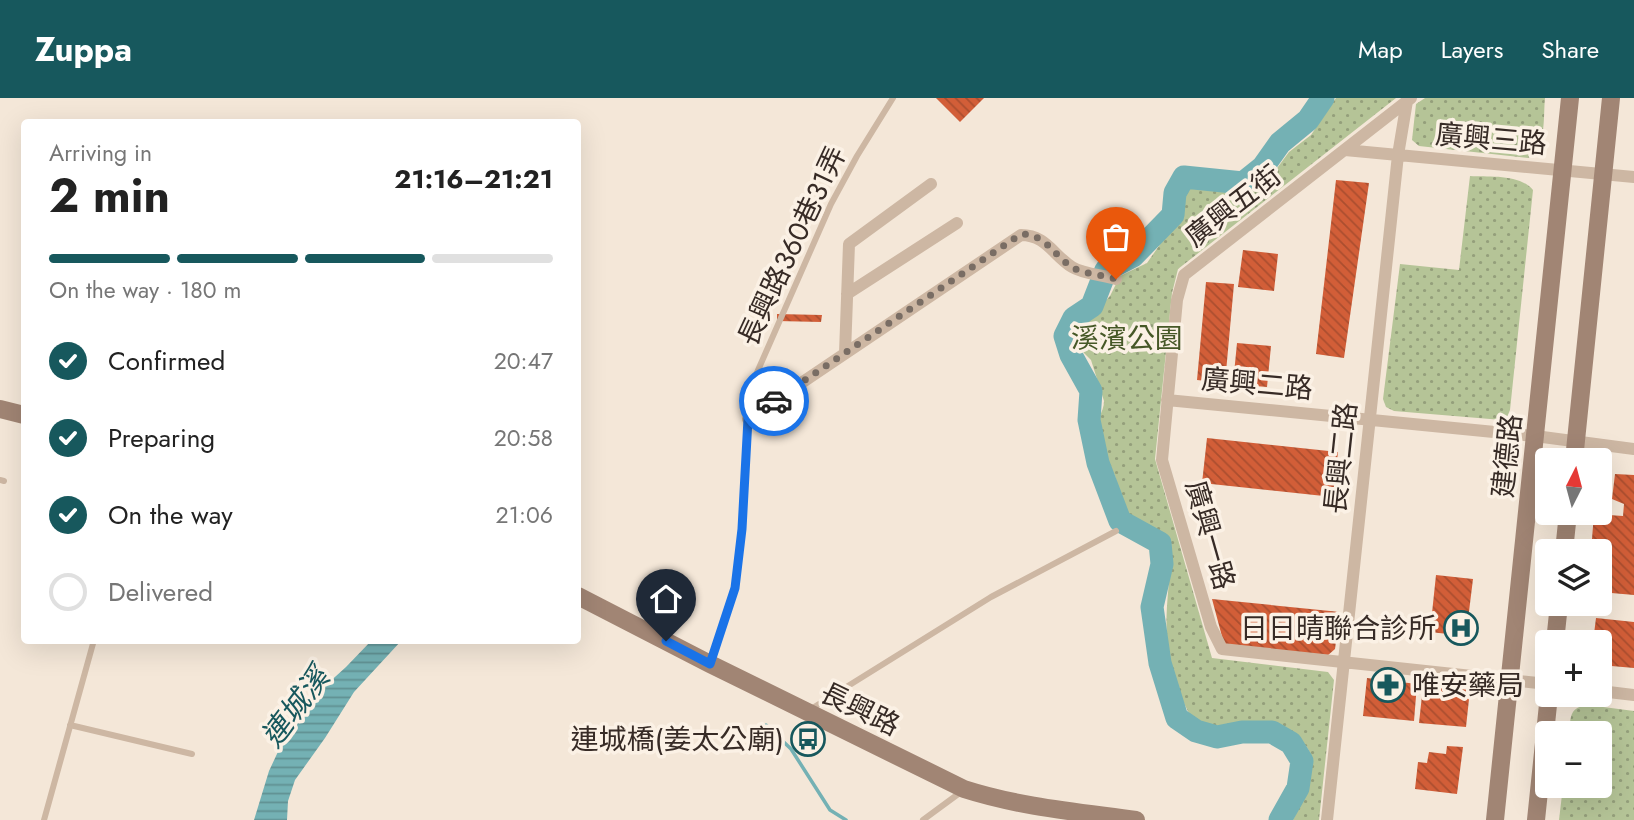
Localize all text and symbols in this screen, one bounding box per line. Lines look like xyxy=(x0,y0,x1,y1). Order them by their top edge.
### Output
text: Zuppa xyxy=(35,26,132,73)
text: Map xyxy=(1358,32,1403,67)
text: Layers xyxy=(1441,32,1503,67)
text: Share xyxy=(1541,32,1599,67)
street label: 廣興三路 xyxy=(1433,114,1549,164)
text: Arriving in xyxy=(49,136,152,170)
street label: 長興路360巷31弄 xyxy=(728,139,856,353)
street label: 廣興五街 xyxy=(1176,155,1290,257)
text: 21:16–21:21 xyxy=(394,160,553,198)
text: 2 min xyxy=(49,163,170,229)
pin xyxy=(1086,207,1146,279)
icon: bag xyxy=(1097,218,1135,256)
text: On the way · 180 m xyxy=(49,273,241,307)
park label: 溪濱公園 xyxy=(1071,318,1183,359)
icon: check xyxy=(49,342,87,380)
text: Confirmed xyxy=(108,342,225,380)
text: 20:47 xyxy=(494,344,553,378)
street label: 廣興二路 xyxy=(1199,359,1315,409)
courier xyxy=(739,366,809,436)
icon: car xyxy=(755,382,793,420)
street label: 長興二路 xyxy=(1315,400,1367,516)
street label: 建德路 xyxy=(1482,412,1532,500)
icon: check xyxy=(49,419,87,457)
text: Preparing xyxy=(108,419,215,457)
text: 20:58 xyxy=(494,421,553,455)
north arrow xyxy=(1535,448,1612,525)
map controls xyxy=(1535,448,1612,798)
street label: 廣興一路 xyxy=(1175,476,1245,594)
icon: check xyxy=(49,496,87,534)
text: On the way xyxy=(108,496,233,534)
text: 21:06 xyxy=(496,498,553,532)
button: layers xyxy=(1535,539,1612,616)
pin xyxy=(636,569,696,641)
text: Delivered xyxy=(108,573,213,611)
icon: home xyxy=(647,580,685,618)
place label: 日日晴聯合診所 xyxy=(1240,608,1436,649)
hospital icon: 日日晴聯合診所 xyxy=(1442,609,1480,647)
button: + xyxy=(1535,630,1612,707)
water label: 連城溪 xyxy=(251,655,342,756)
place label: 唯安藥局 xyxy=(1412,665,1524,706)
pharmacy icon: 唯安藥局 xyxy=(1369,666,1407,704)
street label: 長興路 xyxy=(813,672,907,746)
place label: 連城橋(姜太公廟) xyxy=(571,719,784,760)
bus stop icon: 連城橋(姜太公廟) xyxy=(789,720,827,758)
button: − xyxy=(1535,721,1612,798)

